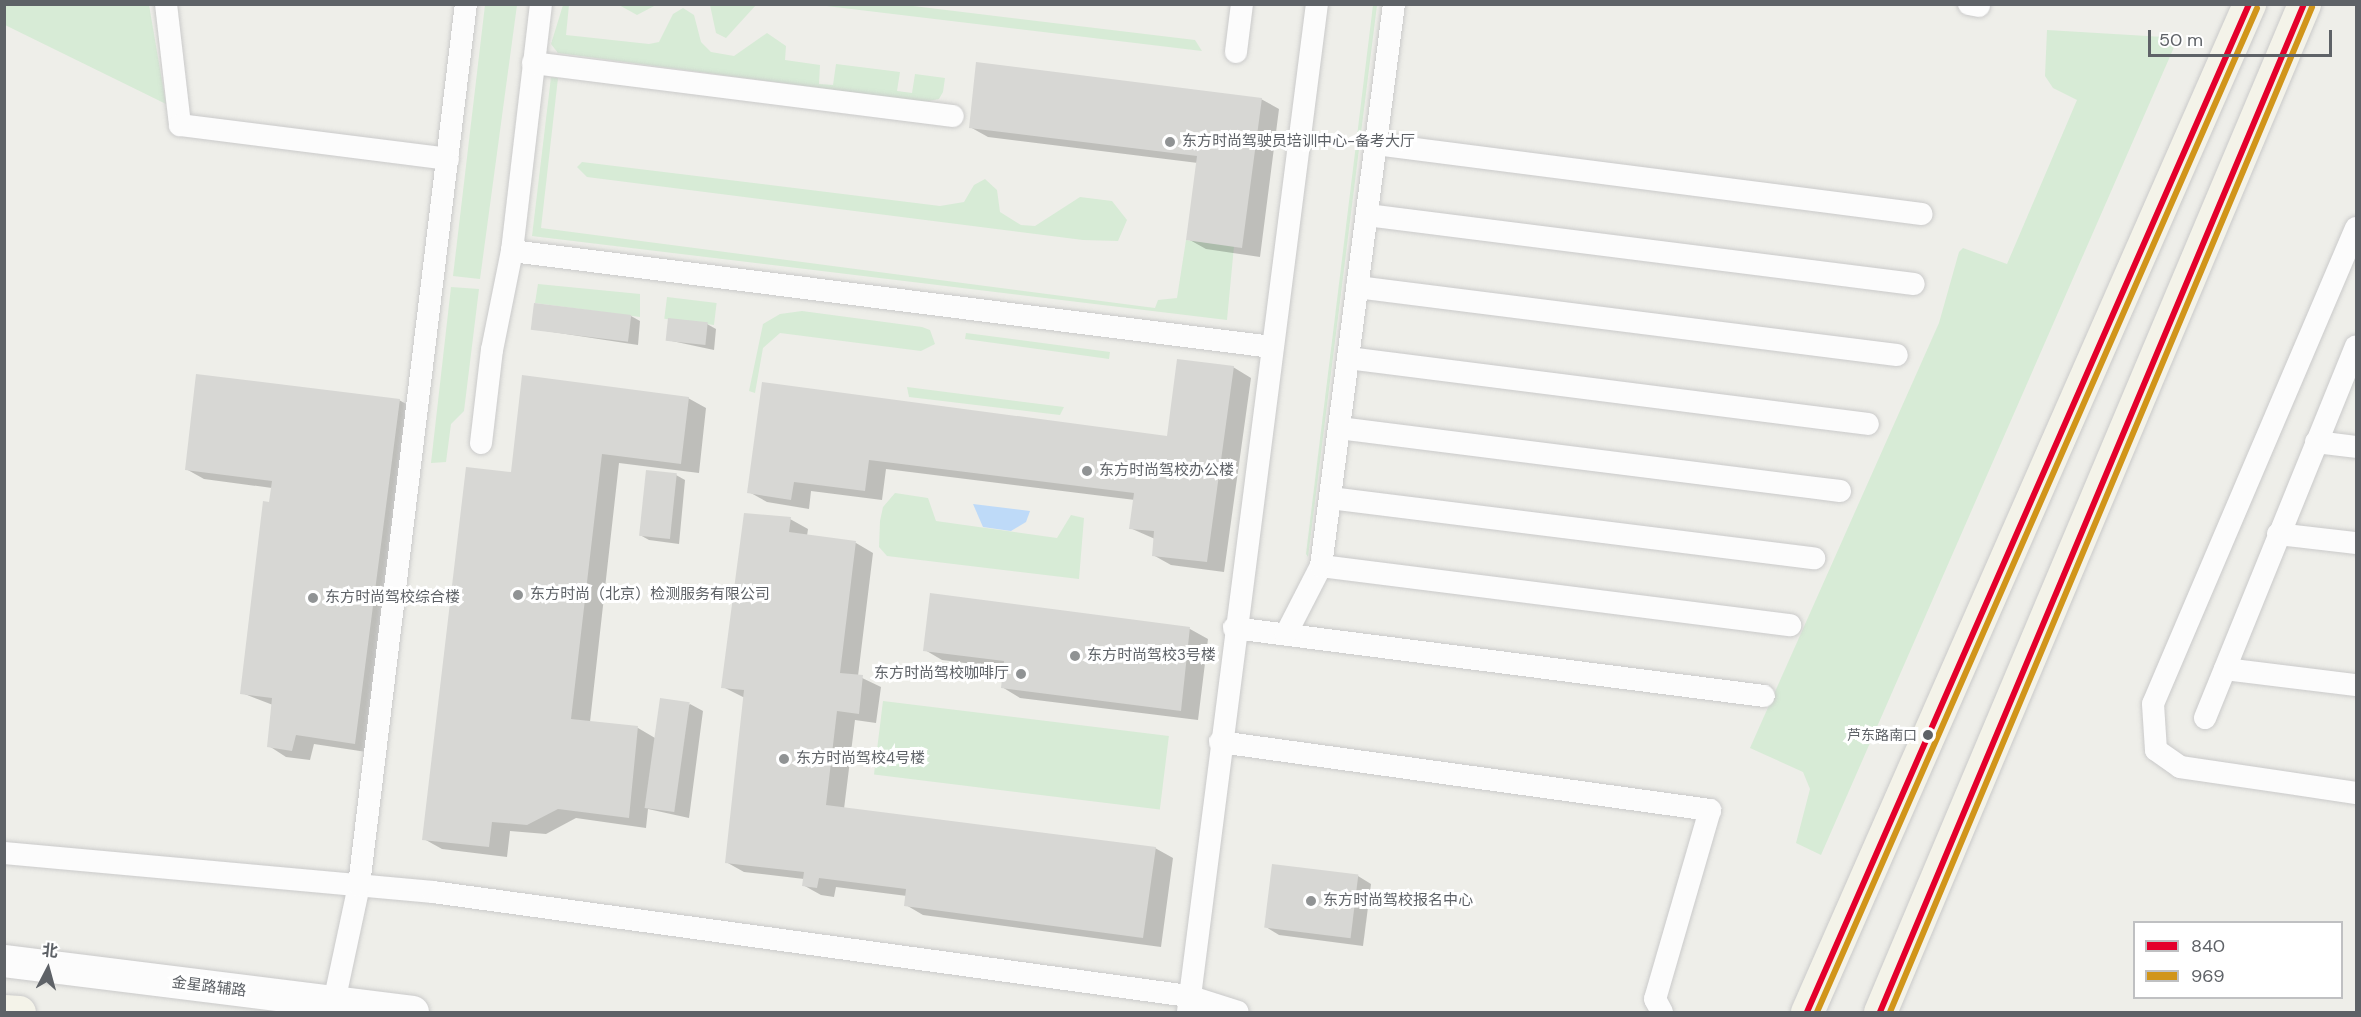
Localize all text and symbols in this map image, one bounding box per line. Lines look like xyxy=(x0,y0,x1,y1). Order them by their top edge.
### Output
scale bar xyxy=(2151,18,2336,56)
text: 50 m xyxy=(2159,28,2203,52)
place label: 东方时尚驾驶员培训中心-备考大厅 xyxy=(1182,133,1415,151)
marker: 东方时尚驾驶员培训中心-备考大厅 xyxy=(1163,135,1177,149)
place label: 东方时尚驾校办公楼 xyxy=(1099,462,1234,480)
marker: 东方时尚驾校办公楼 xyxy=(1080,464,1094,478)
place label: 东方时尚（北京）检测服务有限公司 xyxy=(530,586,770,604)
marker: 东方时尚（北京）检测服务有限公司 xyxy=(511,588,525,602)
place label: 东方时尚驾校综合楼 xyxy=(325,589,460,607)
marker: 东方时尚驾校综合楼 xyxy=(306,591,320,605)
place label: 东方时尚驾校3号楼 xyxy=(1087,647,1216,665)
marker: 东方时尚驾校3号楼 xyxy=(1068,649,1082,663)
place label: 东方时尚驾校咖啡厅 xyxy=(874,665,1009,683)
marker: 东方时尚驾校咖啡厅 xyxy=(1014,667,1028,681)
place label: 芦东路南口 xyxy=(1847,727,1917,743)
marker: 芦东路南口 xyxy=(1922,729,1934,741)
place label: 东方时尚驾校4号楼 xyxy=(796,750,925,768)
marker: 东方时尚驾校4号楼 xyxy=(777,752,791,766)
place label: 东方时尚驾校报名中心 xyxy=(1323,892,1473,910)
marker: 东方时尚驾校报名中心 xyxy=(1304,894,1318,908)
legend xyxy=(2133,921,2343,999)
text: 840 xyxy=(2191,934,2225,958)
north arrow xyxy=(18,939,78,999)
text: 北 xyxy=(41,939,59,962)
text: 969 xyxy=(2191,964,2225,988)
street label: 金星路辅路 xyxy=(171,973,247,1001)

